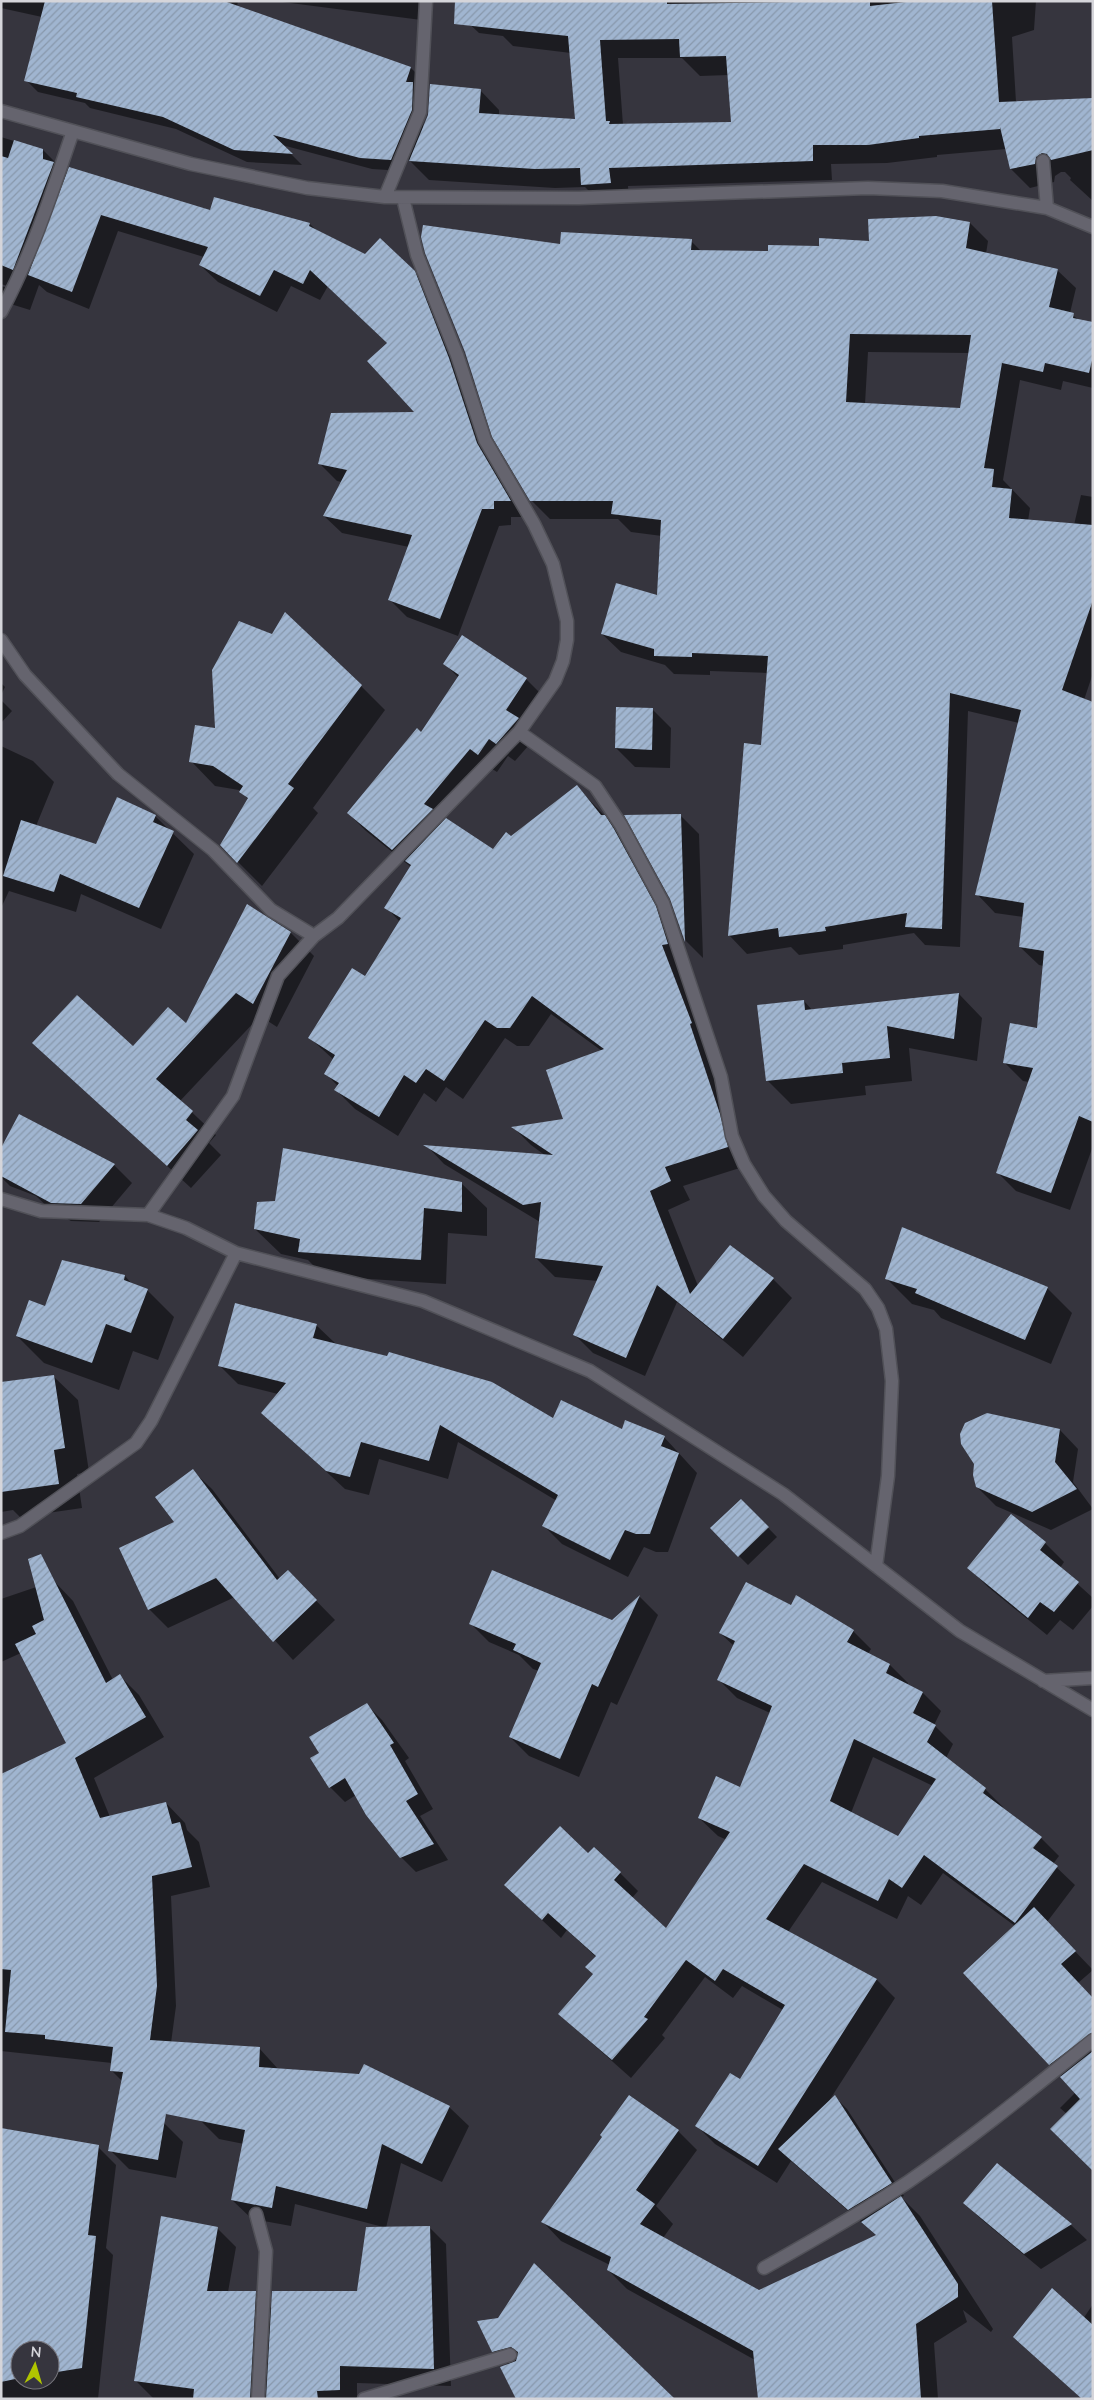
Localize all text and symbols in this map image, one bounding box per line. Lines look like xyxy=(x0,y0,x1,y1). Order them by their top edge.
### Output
north arrow xyxy=(10,2340,60,2390)
text: N xyxy=(30,2343,42,2360)

